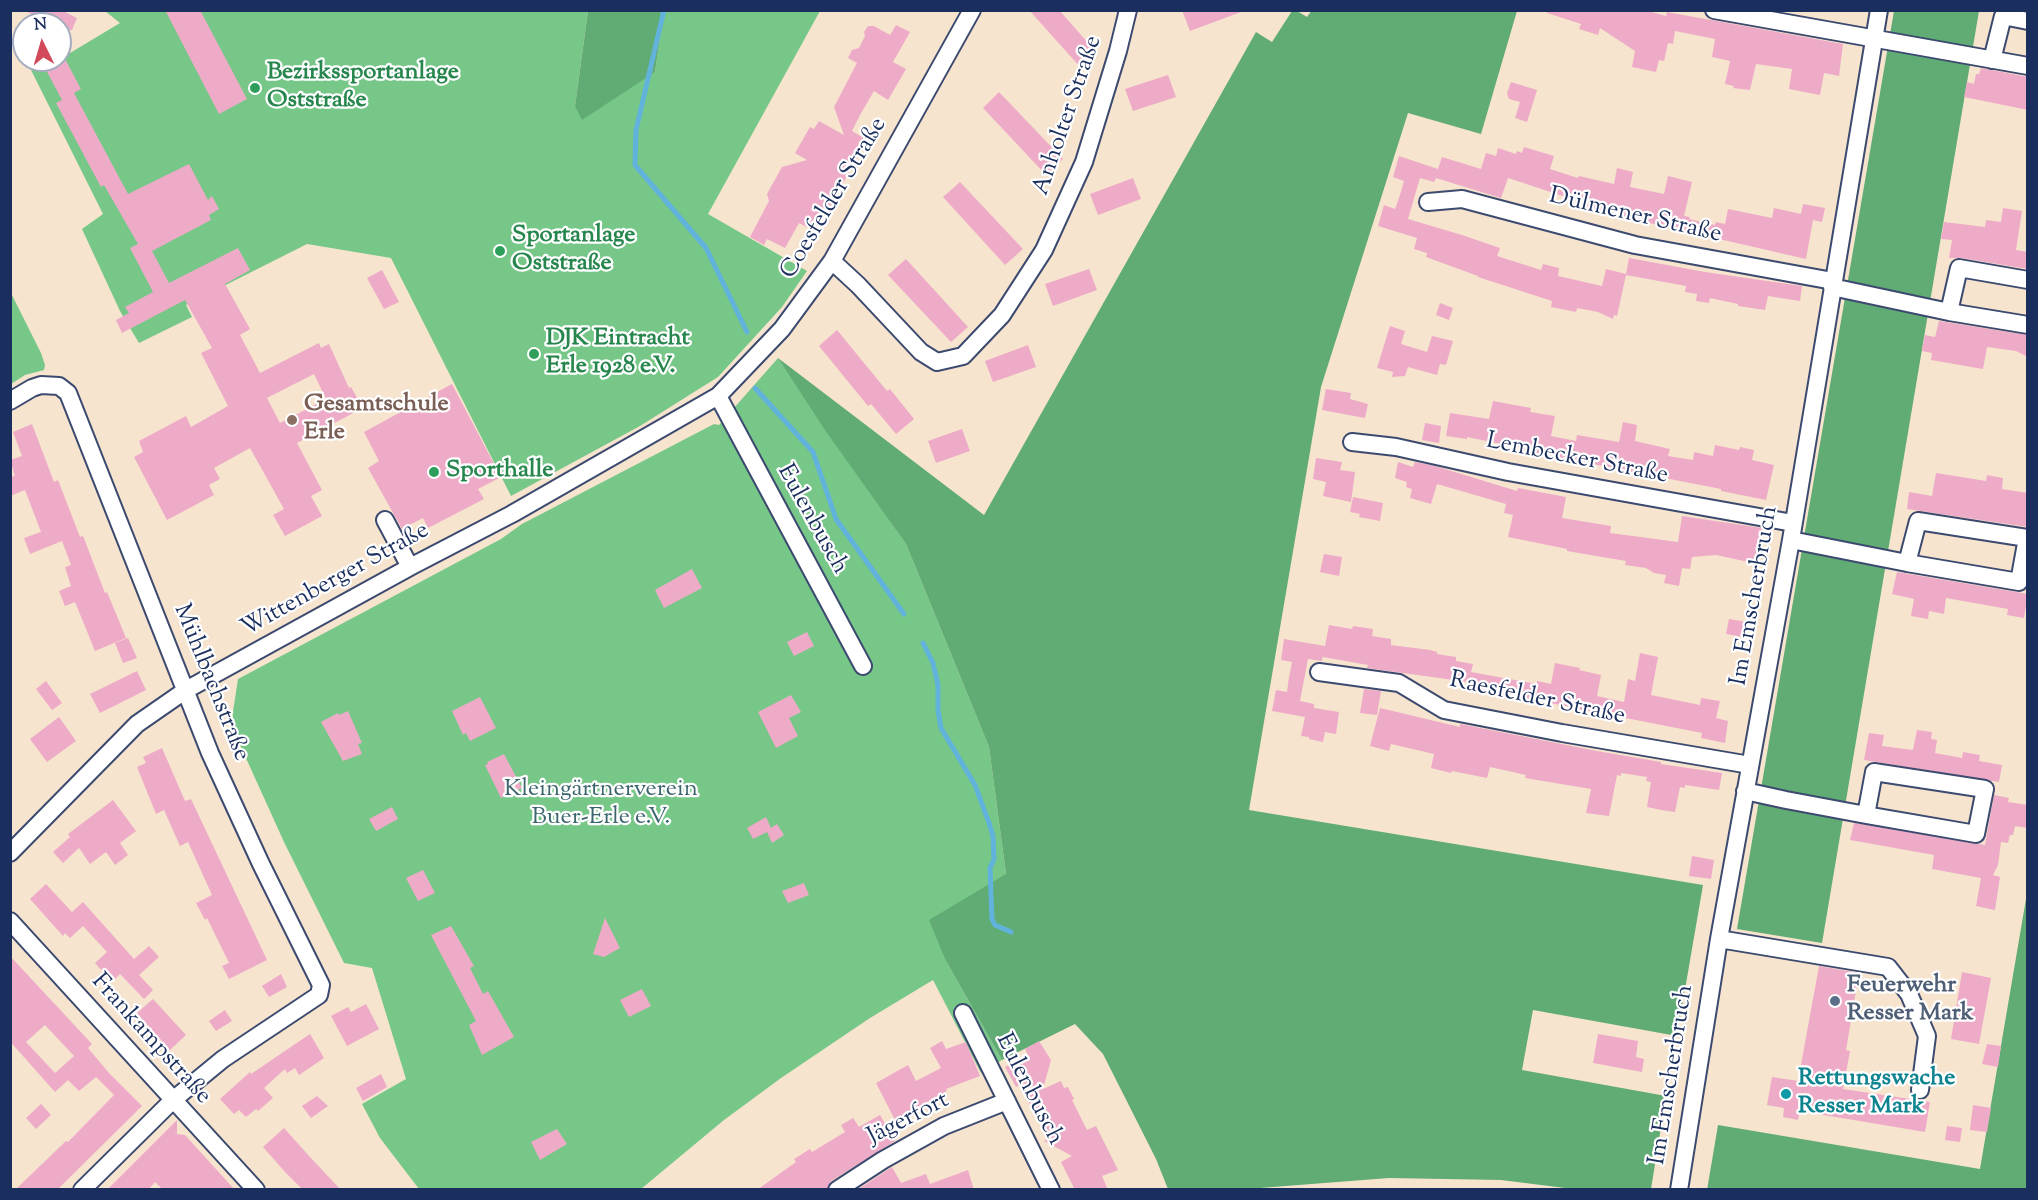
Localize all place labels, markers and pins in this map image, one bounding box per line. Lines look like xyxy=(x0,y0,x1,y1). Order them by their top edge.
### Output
place label: Bezirkssportanlage Oststraße xyxy=(267,60,459,116)
marker: Bezirkssportanlage Oststraße xyxy=(248,81,262,95)
place label: Sportanlage Oststraße xyxy=(512,223,635,279)
marker: Sportanlage Oststraße xyxy=(493,244,507,258)
place label: DJK Eintracht Erle 1928 e.V. xyxy=(546,326,690,382)
marker: DJK Eintracht Erle 1928 e.V. xyxy=(527,347,541,361)
place label: Gesamtschule Erle xyxy=(304,392,449,448)
marker: Gesamtschule Erle xyxy=(285,413,299,427)
place label: Sporthalle xyxy=(446,458,553,486)
marker: Sporthalle xyxy=(427,465,441,479)
place label: Feuerwehr Resser Mark xyxy=(1847,973,1974,1029)
marker: Feuerwehr Resser Mark xyxy=(1828,994,1842,1008)
place label: Rettungswache Resser Mark xyxy=(1798,1066,1955,1122)
marker: Rettungswache Resser Mark xyxy=(1779,1087,1793,1101)

